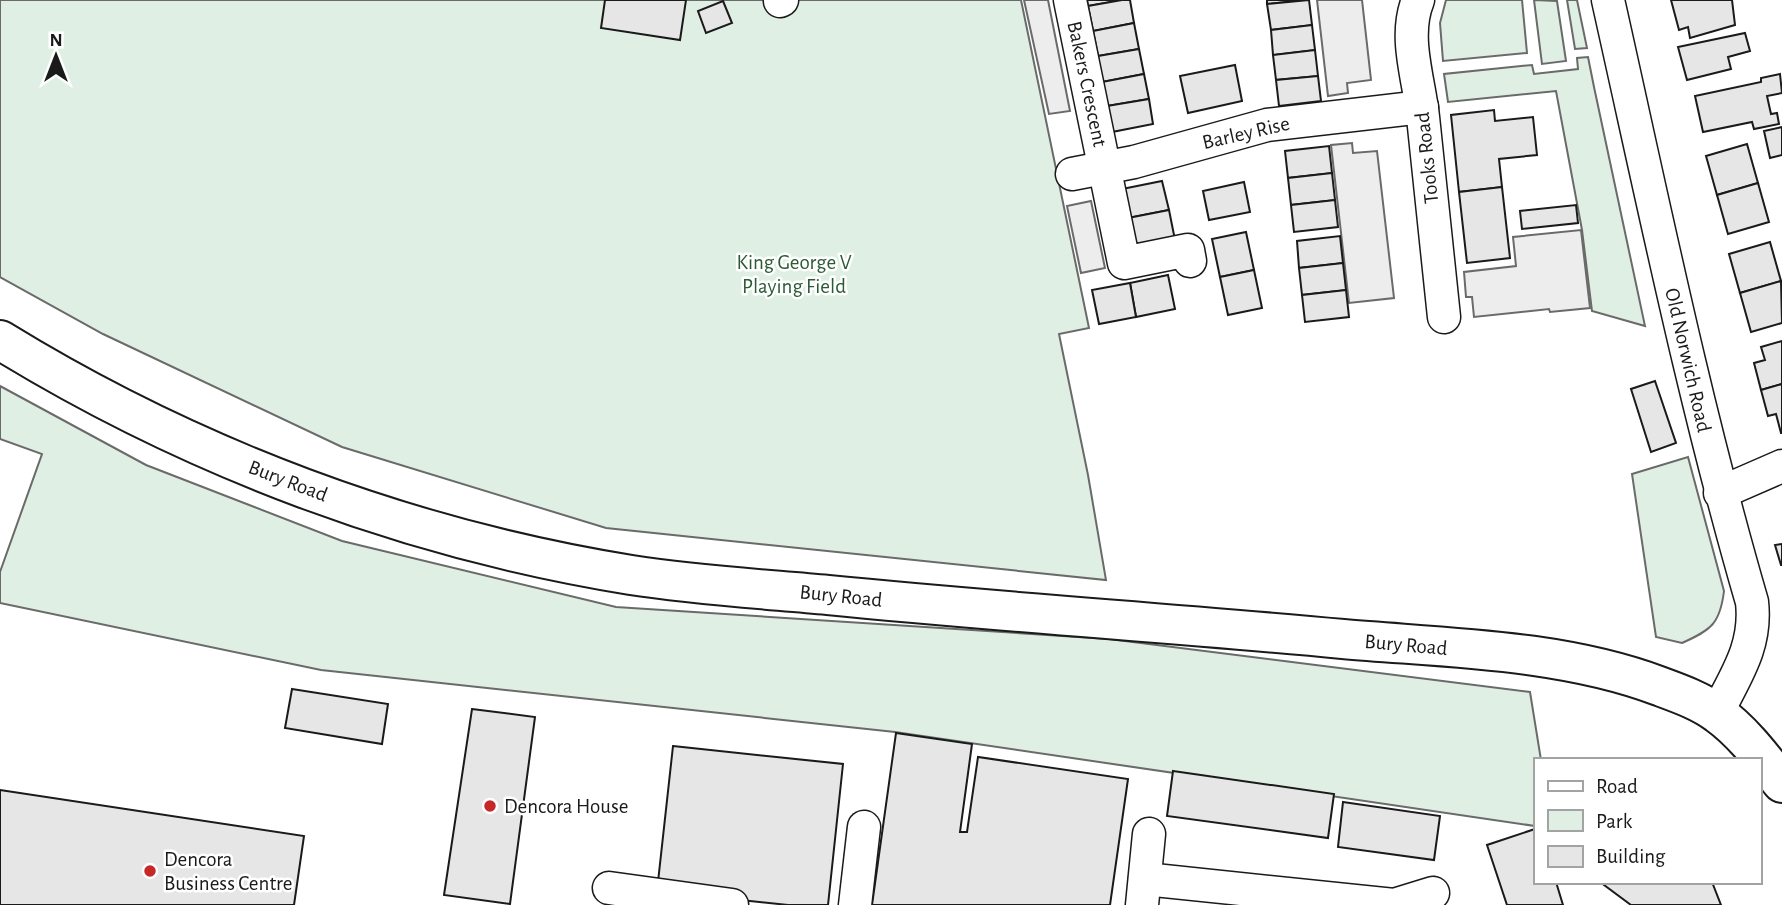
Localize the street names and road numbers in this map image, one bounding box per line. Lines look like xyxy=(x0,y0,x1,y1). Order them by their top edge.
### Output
street label: Bakers Crescent xyxy=(1063,19,1111,149)
street label: Tooks Road xyxy=(1412,111,1442,205)
street label: Barley Rise xyxy=(1200,113,1292,153)
street label: Old Norwich Road xyxy=(1661,286,1715,434)
street label: Bury Road xyxy=(245,456,331,506)
street label: Bury Road xyxy=(799,581,883,611)
street label: Bury Road xyxy=(1364,631,1448,659)

